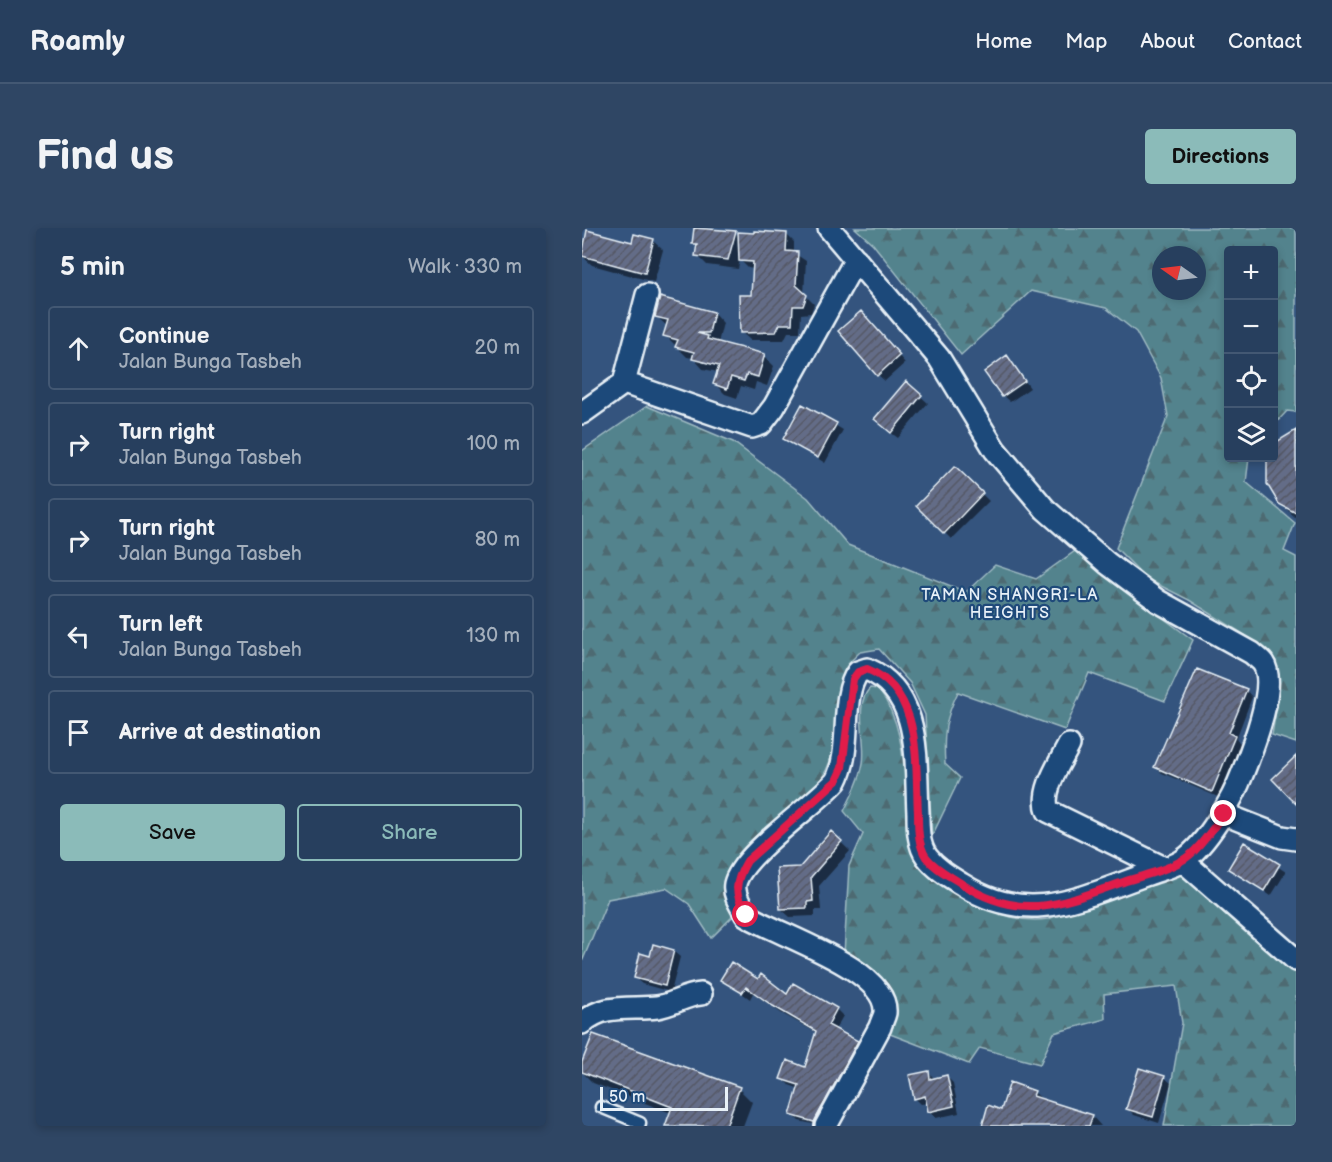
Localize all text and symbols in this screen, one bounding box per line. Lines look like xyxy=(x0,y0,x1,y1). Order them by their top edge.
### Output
text: Roamly xyxy=(30,25,125,58)
text: Home xyxy=(975,29,1032,54)
text: Map xyxy=(1065,29,1107,54)
text: About xyxy=(1140,29,1195,54)
text: Contact xyxy=(1228,29,1302,54)
button: Directions xyxy=(1145,129,1296,184)
text: Find us xyxy=(36,131,174,182)
north arrow xyxy=(1152,246,1206,300)
map controls xyxy=(1224,246,1278,462)
button: + xyxy=(1224,246,1278,300)
text: 5 min xyxy=(60,252,125,283)
text: Walk · 330 m xyxy=(408,255,522,279)
button: − xyxy=(1224,300,1278,354)
text: Continue xyxy=(119,323,209,350)
icon: ahead xyxy=(62,332,95,365)
text: 20 m xyxy=(475,336,520,360)
text: Jalan Bunga Tasbeh xyxy=(119,350,302,374)
button: locate xyxy=(1224,354,1278,408)
button: layers xyxy=(1224,408,1278,462)
text: Turn right xyxy=(119,419,215,446)
icon: right xyxy=(62,428,95,461)
text: 100 m xyxy=(467,432,520,456)
text: Jalan Bunga Tasbeh xyxy=(119,446,302,470)
text: Turn right xyxy=(119,515,215,542)
icon: right xyxy=(62,524,95,557)
text: 80 m xyxy=(475,528,520,552)
text: Jalan Bunga Tasbeh xyxy=(119,542,302,566)
district label: TAMAN SHANGRI-LA HEIGHTS xyxy=(921,586,1099,623)
text: Turn left xyxy=(119,611,203,638)
icon: left xyxy=(62,620,95,653)
text: 130 m xyxy=(466,624,520,648)
text: Jalan Bunga Tasbeh xyxy=(119,638,302,662)
icon: arrive xyxy=(62,716,95,749)
text: Arrive at destination xyxy=(119,719,321,746)
route end xyxy=(1210,800,1236,826)
button: Save xyxy=(60,804,285,861)
button: Share xyxy=(297,804,522,861)
route start xyxy=(732,901,758,927)
scale bar xyxy=(600,1084,728,1112)
text: 50 m xyxy=(609,1088,645,1107)

